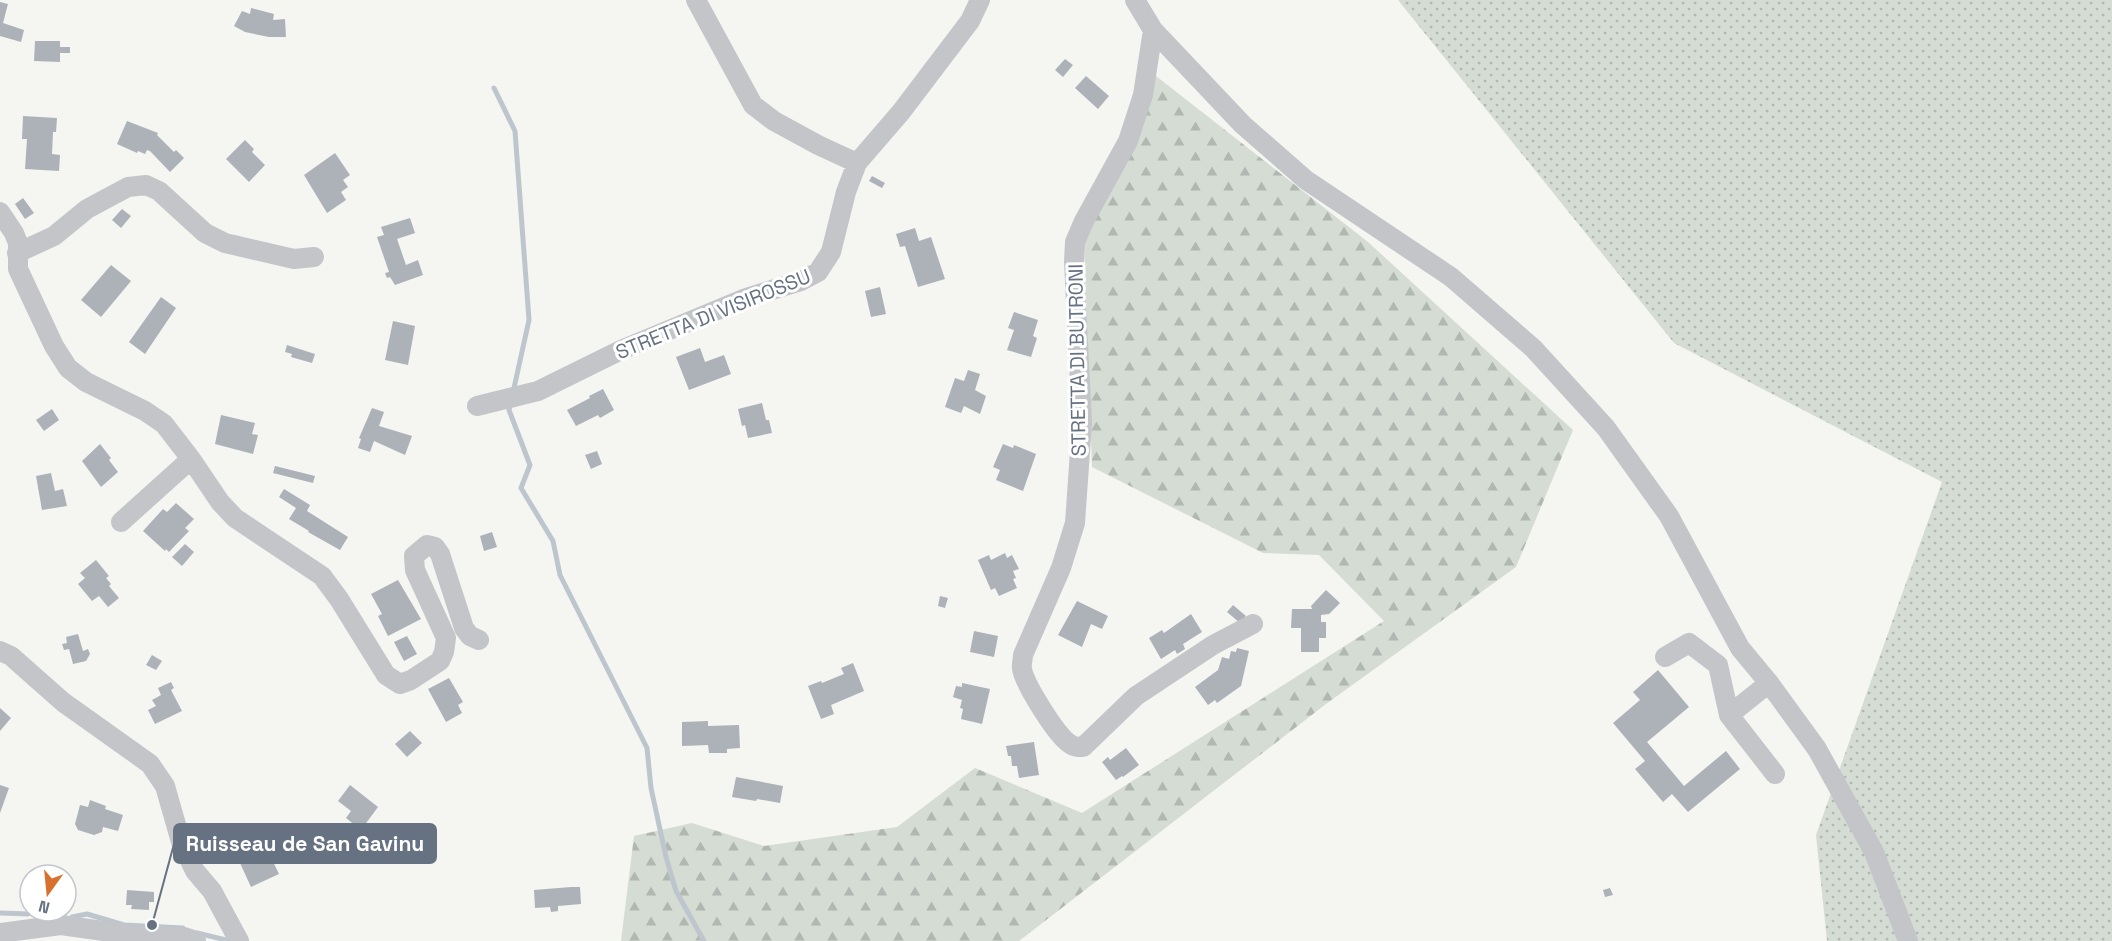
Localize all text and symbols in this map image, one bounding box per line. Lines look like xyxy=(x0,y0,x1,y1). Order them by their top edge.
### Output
street label: STRETTA DI VISIROSSU xyxy=(612,263,814,365)
street label: STRETTA DI BUTRONI xyxy=(1062,264,1092,456)
callout: Ruisseau de San Gavinu xyxy=(174,824,436,863)
text: Ruisseau de San Gavinu xyxy=(186,830,424,857)
north arrow xyxy=(18,863,78,923)
text: N xyxy=(36,895,52,919)

